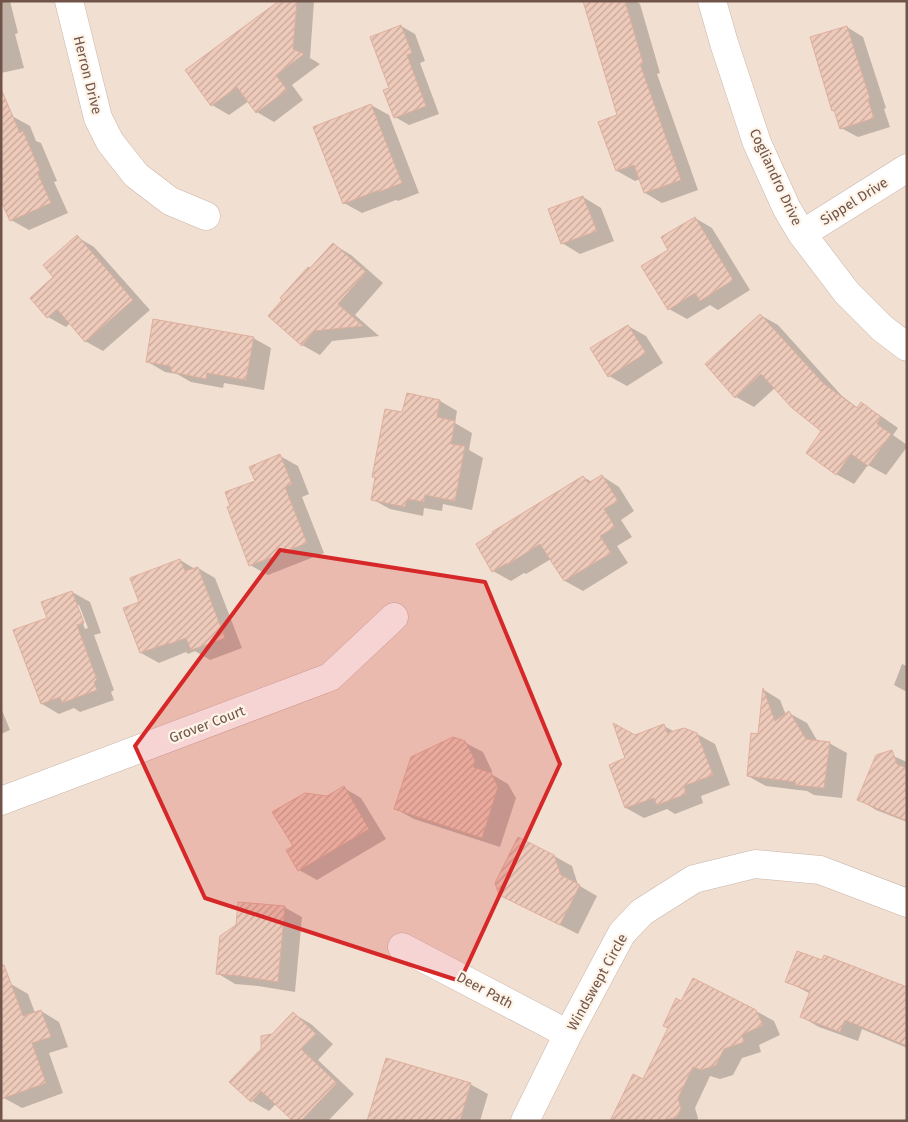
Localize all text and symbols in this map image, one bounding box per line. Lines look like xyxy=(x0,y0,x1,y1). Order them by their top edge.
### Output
street label: Herron Drive xyxy=(70,34,105,116)
street label: Cogliandro Drive xyxy=(746,126,805,228)
street label: Sippel Drive xyxy=(817,174,891,229)
street label: Grover Court xyxy=(167,702,248,747)
street label: Windswept Circle xyxy=(564,931,631,1034)
street label: Deer Path xyxy=(454,968,516,1012)

